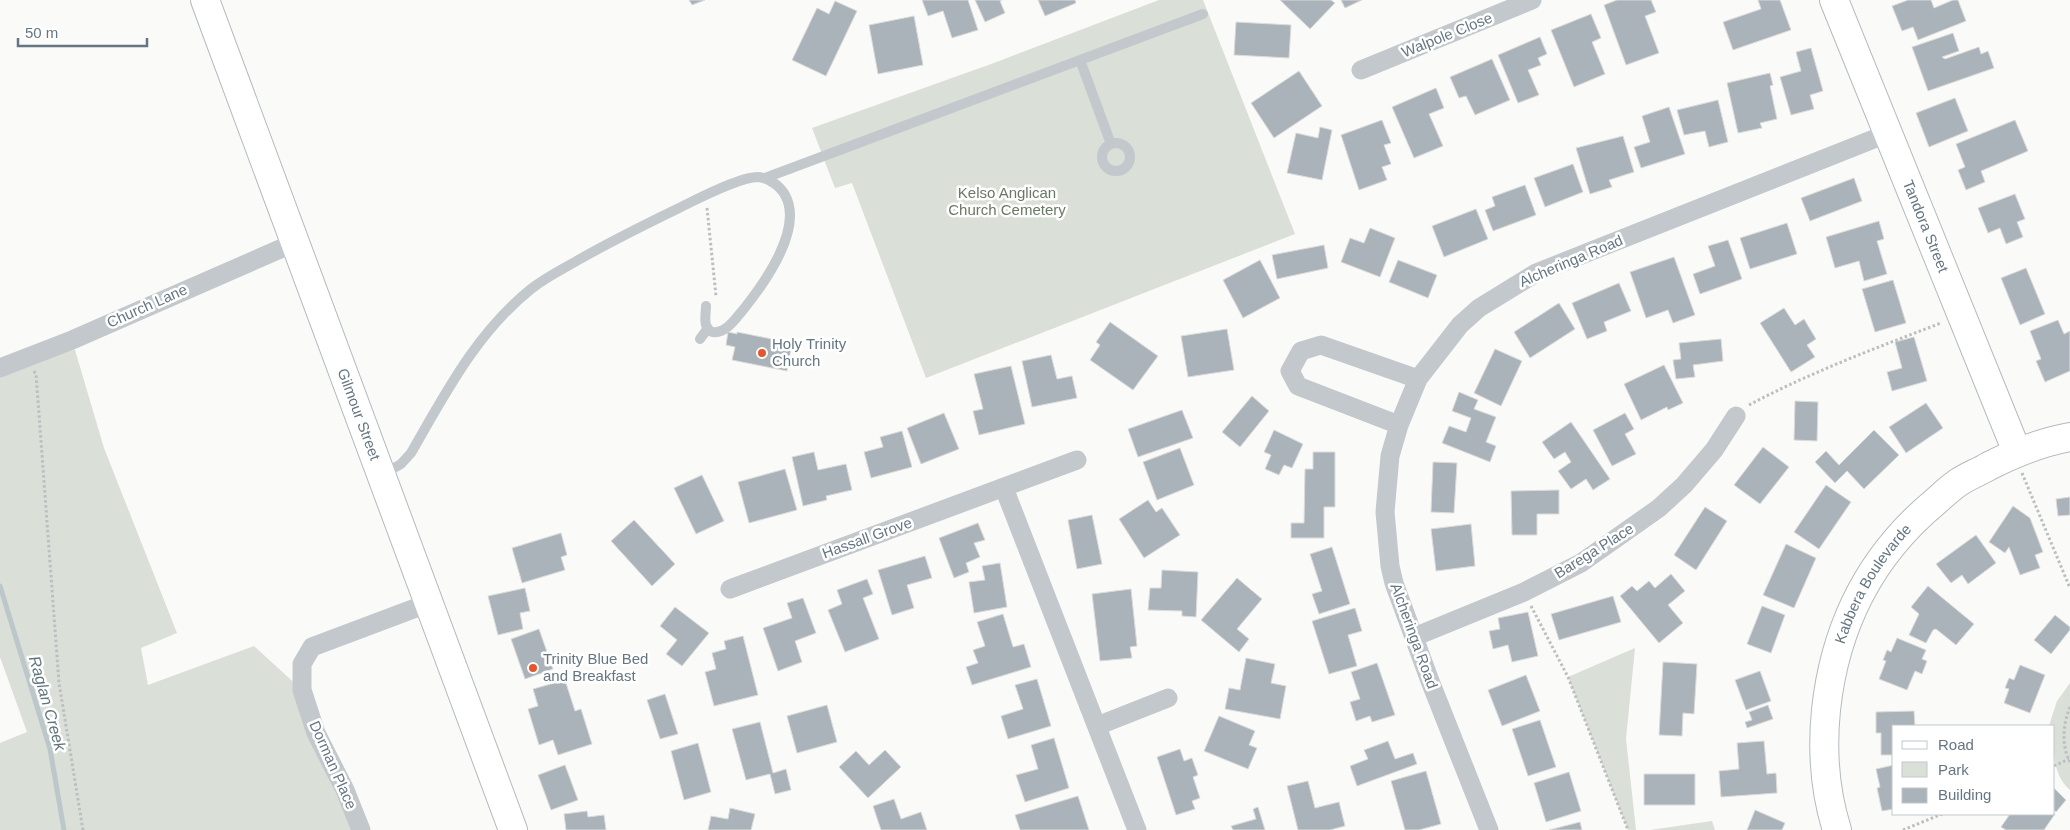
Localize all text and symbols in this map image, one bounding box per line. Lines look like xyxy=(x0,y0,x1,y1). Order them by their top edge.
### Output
street label: Walpole Close xyxy=(1399,9,1495,60)
scale bar xyxy=(18,15,146,47)
text: 50 m xyxy=(25,24,58,41)
street label: Tandora Street xyxy=(1900,177,1953,276)
park label: Kelso Anglican Church Cemetery xyxy=(948,184,1066,218)
street label: Alcheringa Road xyxy=(1516,231,1625,290)
street label: Church Lane xyxy=(104,280,189,331)
place label: Holy Trinity Church xyxy=(772,335,847,369)
marker: Holy Trinity Church xyxy=(756,347,768,359)
street label: Gilmour Street xyxy=(334,366,384,463)
street label: Hassall Grove xyxy=(820,513,914,562)
street label: Barega Place xyxy=(1551,520,1636,582)
street label: Kabbera Boulevarde xyxy=(1831,520,1914,646)
street label: Alcheringa Road xyxy=(1388,581,1441,691)
place label: Trinity Blue Bed and Breakfast xyxy=(543,650,648,684)
water label: Raglan Creek xyxy=(26,654,69,753)
marker: Trinity Blue Bed and Breakfast xyxy=(527,662,539,674)
street label: Dorman Place xyxy=(306,718,361,812)
legend xyxy=(1892,725,2055,815)
text: Road xyxy=(1938,736,1974,753)
text: Park xyxy=(1938,761,1969,778)
text: Building xyxy=(1938,786,1991,803)

